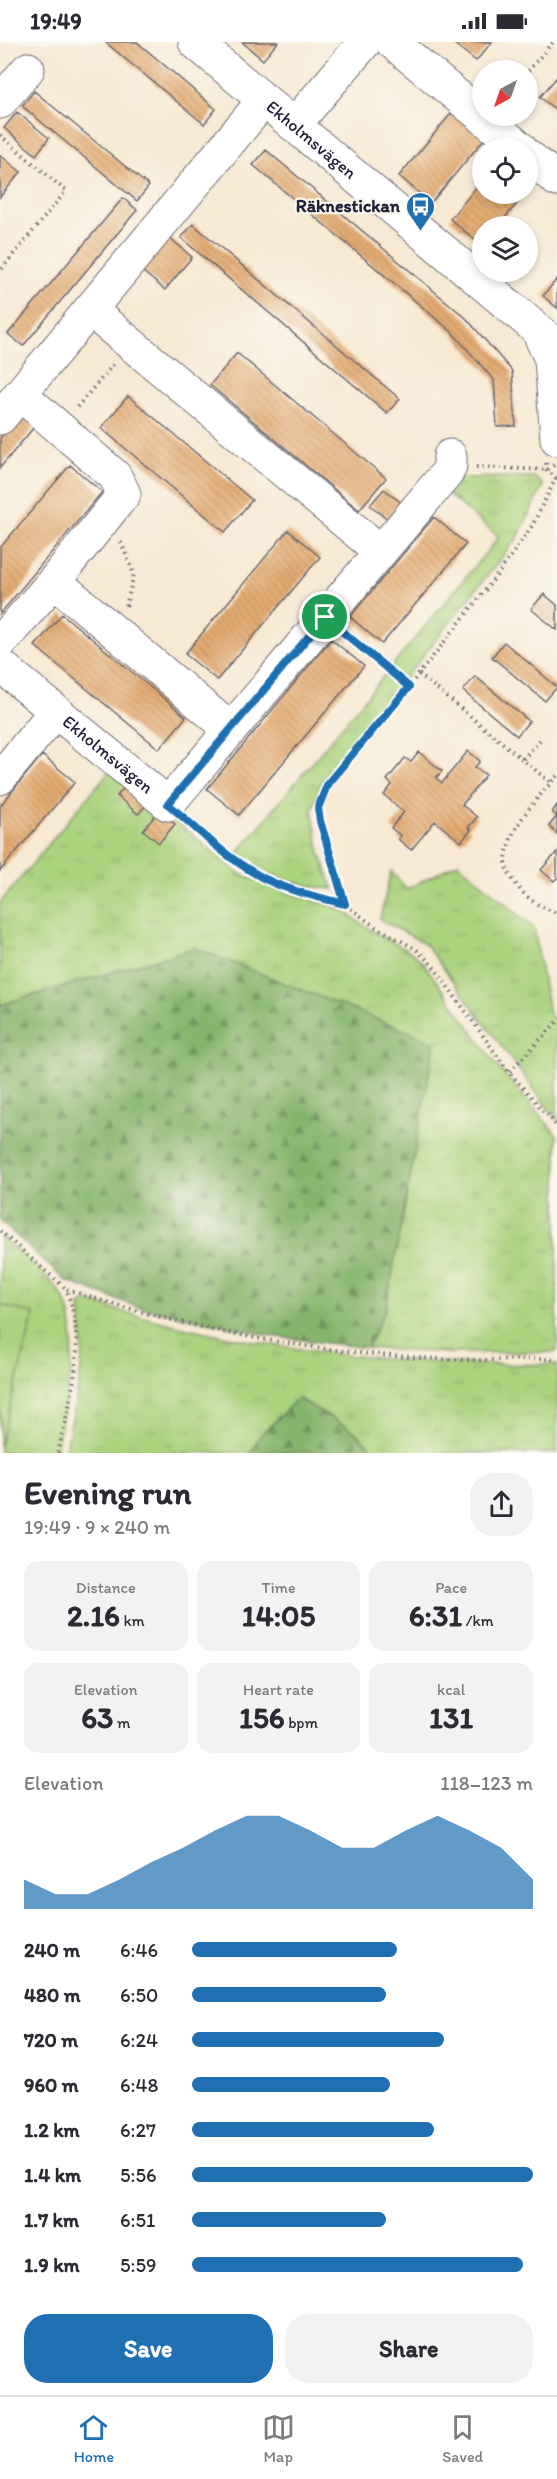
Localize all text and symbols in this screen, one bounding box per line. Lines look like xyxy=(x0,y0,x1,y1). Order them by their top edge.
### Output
text: 19:49 xyxy=(30,8,82,35)
north arrow xyxy=(472,60,538,126)
map controls xyxy=(472,60,538,282)
street label: Ekholmsvägen xyxy=(262,96,361,184)
button: locate xyxy=(472,138,538,204)
bus stop icon: Räknestickan xyxy=(405,190,437,232)
place label: Räknestickan xyxy=(296,195,401,217)
button: layers xyxy=(472,216,538,282)
pin xyxy=(299,591,350,642)
icon: arrive xyxy=(308,600,341,633)
street label: Ekholmsvägen xyxy=(58,710,158,798)
text: Evening run xyxy=(24,1473,191,1512)
button: share xyxy=(470,1473,533,1536)
text: 19:49 · 9 × 240 m xyxy=(24,1515,170,1539)
text: Distance xyxy=(76,1578,136,1597)
text: Time xyxy=(261,1578,296,1597)
text: Pace xyxy=(435,1578,467,1597)
text: 2.16 xyxy=(67,1597,120,1634)
text: 14:05 xyxy=(242,1597,315,1634)
text: 6:31 xyxy=(409,1597,462,1634)
text: km xyxy=(120,1611,145,1630)
text: /km xyxy=(462,1611,494,1630)
text: Elevation xyxy=(74,1680,138,1699)
text: Heart rate xyxy=(243,1680,314,1699)
text: kcal xyxy=(437,1680,465,1699)
text: 63 xyxy=(81,1699,113,1736)
text: 156 xyxy=(239,1699,285,1736)
text: 131 xyxy=(429,1699,473,1736)
text: m xyxy=(113,1713,130,1732)
text: bpm xyxy=(285,1713,318,1732)
text: Elevation xyxy=(24,1771,103,1795)
text: 118–123 m xyxy=(440,1771,533,1795)
text: 240 m xyxy=(24,1938,80,1962)
text: 6:46 xyxy=(120,1938,158,1962)
text: 480 m xyxy=(24,1983,81,2007)
text: 6:50 xyxy=(120,1983,158,2007)
text: 720 m xyxy=(24,2028,78,2052)
text: 6:24 xyxy=(120,2028,158,2052)
text: 960 m xyxy=(24,2073,79,2097)
text: 6:48 xyxy=(120,2073,158,2097)
text: 1.2 km xyxy=(24,2118,80,2142)
text: 6:27 xyxy=(120,2118,156,2142)
text: 1.4 km xyxy=(24,2163,81,2187)
text: 5:56 xyxy=(120,2163,156,2187)
text: 1.7 km xyxy=(24,2208,79,2232)
text: 6:51 xyxy=(120,2208,155,2232)
text: 1.9 km xyxy=(24,2253,80,2277)
text: 5:59 xyxy=(120,2253,156,2277)
button: Save xyxy=(24,2314,273,2383)
button: Share xyxy=(285,2314,533,2383)
tab: Home xyxy=(74,2411,114,2466)
tab: Map xyxy=(262,2411,295,2466)
tab: Saved xyxy=(442,2411,483,2466)

